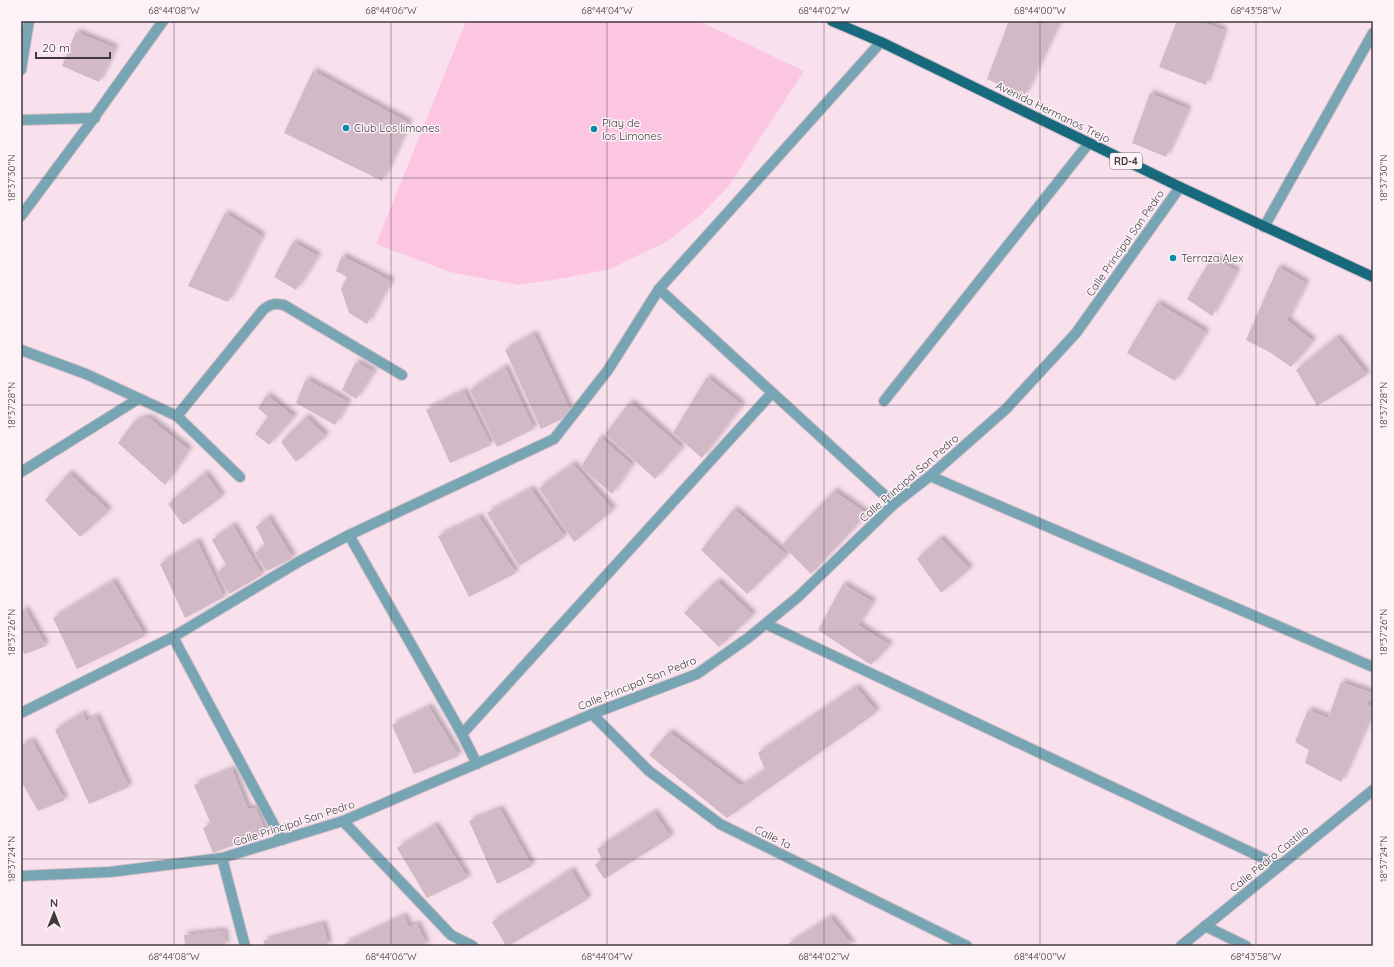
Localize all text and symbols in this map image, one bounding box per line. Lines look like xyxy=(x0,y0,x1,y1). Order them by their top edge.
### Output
text: 68°44'08"W xyxy=(148,4,200,17)
text: 68°44'06"W xyxy=(365,4,417,17)
text: 68°44'04"W xyxy=(581,4,633,17)
text: 68°44'02"W xyxy=(798,4,850,17)
text: 68°44'00"W xyxy=(1014,4,1066,17)
text: 68°43'58"W xyxy=(1231,4,1282,17)
scale bar xyxy=(36,34,110,60)
text: 20 m xyxy=(42,40,70,55)
street label: Avenida Hermanos Trejo xyxy=(993,78,1113,146)
place label: Play de los Limones xyxy=(602,116,662,143)
place label: Club Los limones xyxy=(354,121,440,135)
marker: Club Los limones xyxy=(341,123,351,133)
marker: Play de los Limones xyxy=(589,124,599,134)
road number: RD-4 xyxy=(1110,153,1142,169)
text: 18°37'30"N xyxy=(5,154,18,202)
text: 18°37'30"N xyxy=(1377,154,1390,202)
street label: Calle Principal San Pedro xyxy=(1083,187,1167,299)
place label: Terraza Alex xyxy=(1181,251,1243,265)
marker: Terraza Alex xyxy=(1168,253,1178,263)
text: 18°37'28"N xyxy=(5,382,18,428)
text: 18°37'28"N xyxy=(1377,382,1390,428)
street label: Calle Principal San Pedro xyxy=(857,431,962,525)
text: 18°37'26"N xyxy=(5,609,18,655)
text: 18°37'26"N xyxy=(1377,609,1390,655)
street label: Calle Principal San Pedro xyxy=(576,653,699,713)
street label: Calle Principal San Pedro xyxy=(232,797,357,849)
street label: Calle 1a xyxy=(753,822,793,852)
street label: Calle Pedro Castillo xyxy=(1227,823,1312,895)
text: 18°37'24"N xyxy=(5,836,18,882)
text: 18°37'24"N xyxy=(1377,836,1390,882)
north arrow xyxy=(34,893,74,933)
text: N xyxy=(50,896,58,910)
text: 68°44'08"W xyxy=(148,950,200,963)
text: 68°44'06"W xyxy=(365,950,417,963)
text: 68°44'04"W xyxy=(581,950,633,963)
text: 68°44'02"W xyxy=(798,950,850,963)
text: 68°44'00"W xyxy=(1014,950,1066,963)
text: 68°43'58"W xyxy=(1231,950,1282,963)

